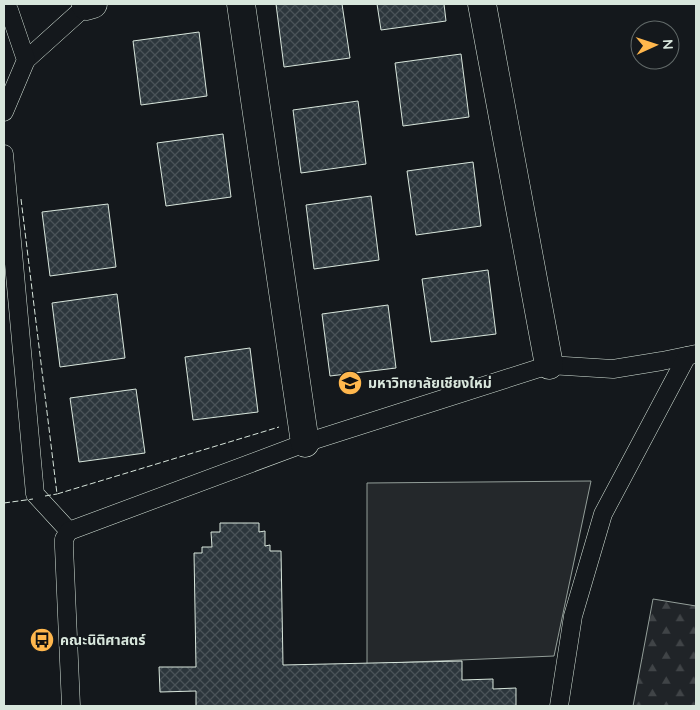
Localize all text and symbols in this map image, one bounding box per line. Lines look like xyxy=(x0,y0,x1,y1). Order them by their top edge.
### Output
north arrow xyxy=(630,20,680,70)
text: N xyxy=(659,39,677,50)
school or university icon: มหาวิทยาลัยเชียงใหม่ xyxy=(337,370,363,396)
place label: มหาวิทยาลัยเชียงใหม่ xyxy=(368,374,492,392)
bus stop icon: คณะนิติศาสตร์ xyxy=(29,627,55,653)
place label: คณะนิติศาสตร์ xyxy=(60,631,146,649)

